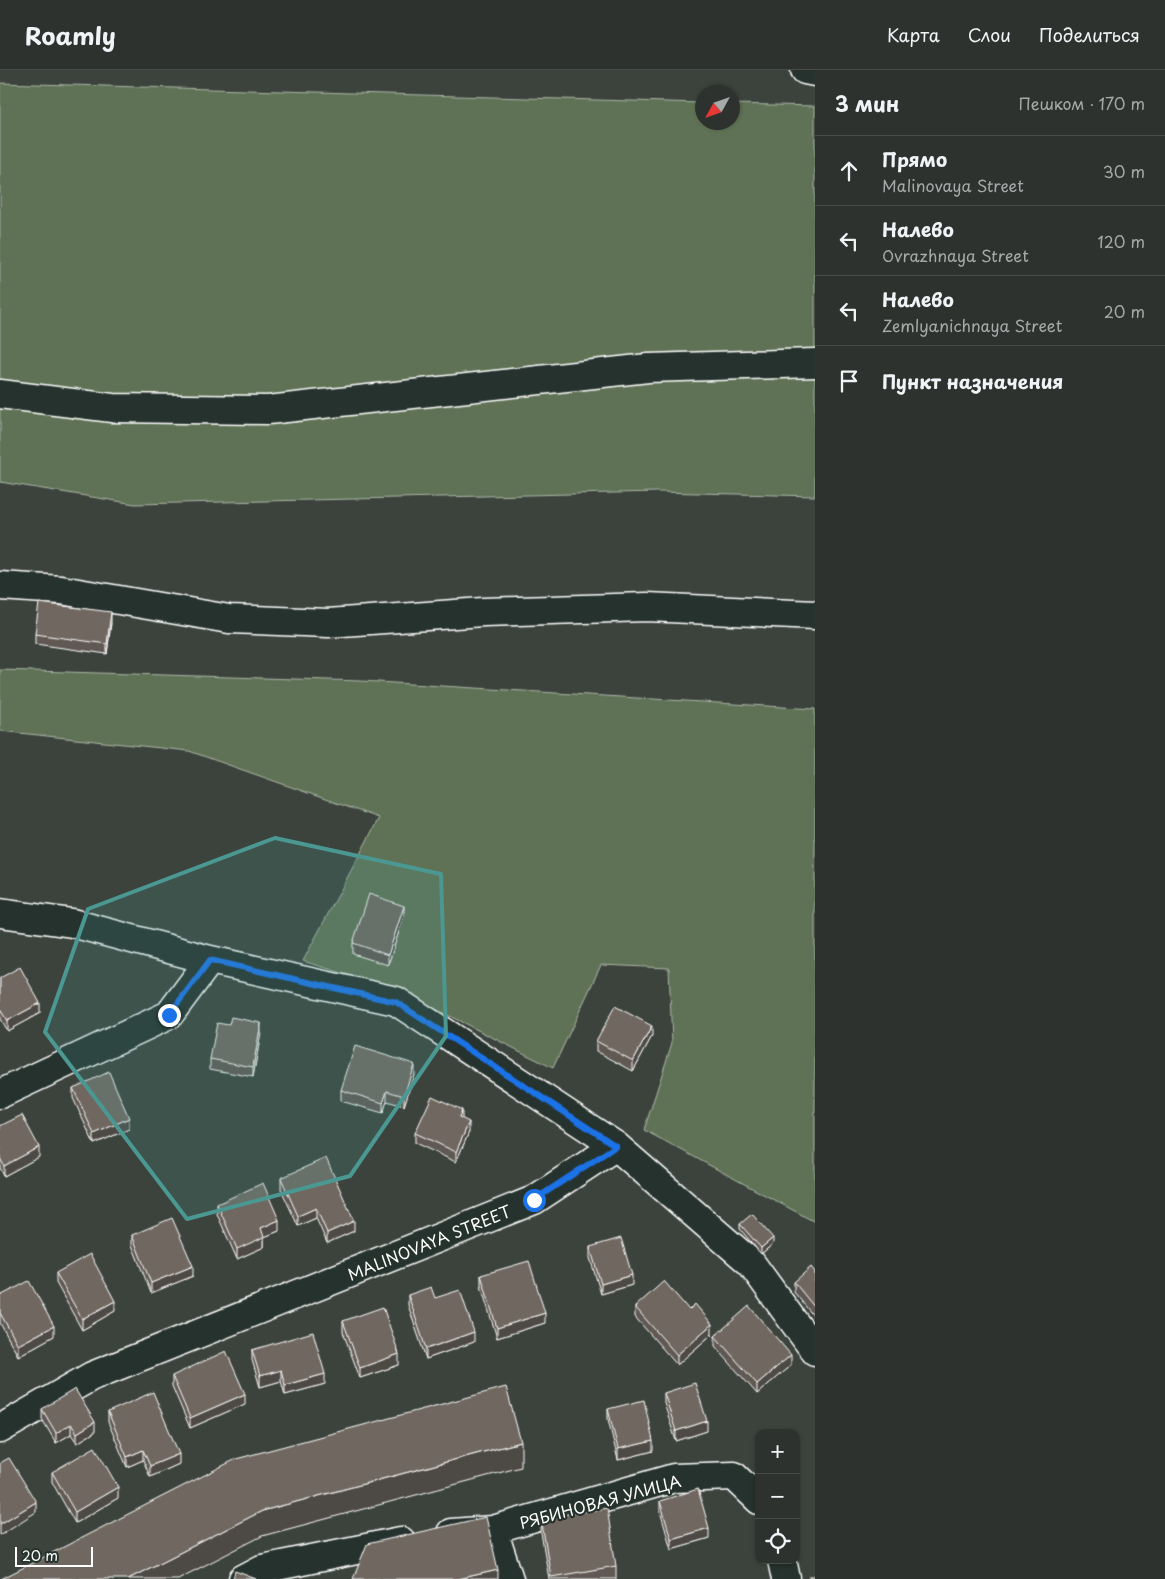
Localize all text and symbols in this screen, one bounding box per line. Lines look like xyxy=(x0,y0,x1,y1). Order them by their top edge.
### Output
text: Roamly xyxy=(25,17,116,53)
text: Карта xyxy=(887,21,940,48)
text: Слои xyxy=(968,21,1011,48)
text: Поделиться xyxy=(1039,21,1140,48)
north arrow xyxy=(695,85,740,130)
text: 3 мин xyxy=(835,87,899,119)
text: Пешком · 170 m xyxy=(1018,91,1145,115)
text: Прямо xyxy=(882,145,947,173)
icon: ahead xyxy=(835,157,863,185)
text: 30 m xyxy=(1103,159,1145,183)
text: Malinovaya Street xyxy=(882,173,1024,197)
text: Налево xyxy=(882,215,954,243)
icon: left xyxy=(835,227,863,255)
text: 120 m xyxy=(1098,229,1145,253)
text: Ovrazhnaya Street xyxy=(882,243,1029,267)
text: Налево xyxy=(882,285,954,313)
icon: left xyxy=(835,297,863,325)
text: 20 m xyxy=(1104,299,1145,323)
text: Zemlyanichnaya Street xyxy=(882,313,1062,337)
icon: arrive xyxy=(835,367,863,395)
text: Пункт назначения xyxy=(882,367,1063,395)
route end xyxy=(158,1004,181,1027)
route start xyxy=(523,1189,546,1212)
street label: MALINOVAYA STREET xyxy=(344,1198,514,1286)
map controls xyxy=(755,1429,800,1564)
button: + xyxy=(755,1429,800,1474)
street label: РЯБИНОВАЯ УЛИЦА xyxy=(517,1468,683,1534)
button: − xyxy=(755,1474,800,1519)
button: locate xyxy=(755,1519,800,1564)
scale bar xyxy=(15,1544,92,1567)
text: 20 m xyxy=(22,1545,58,1566)

